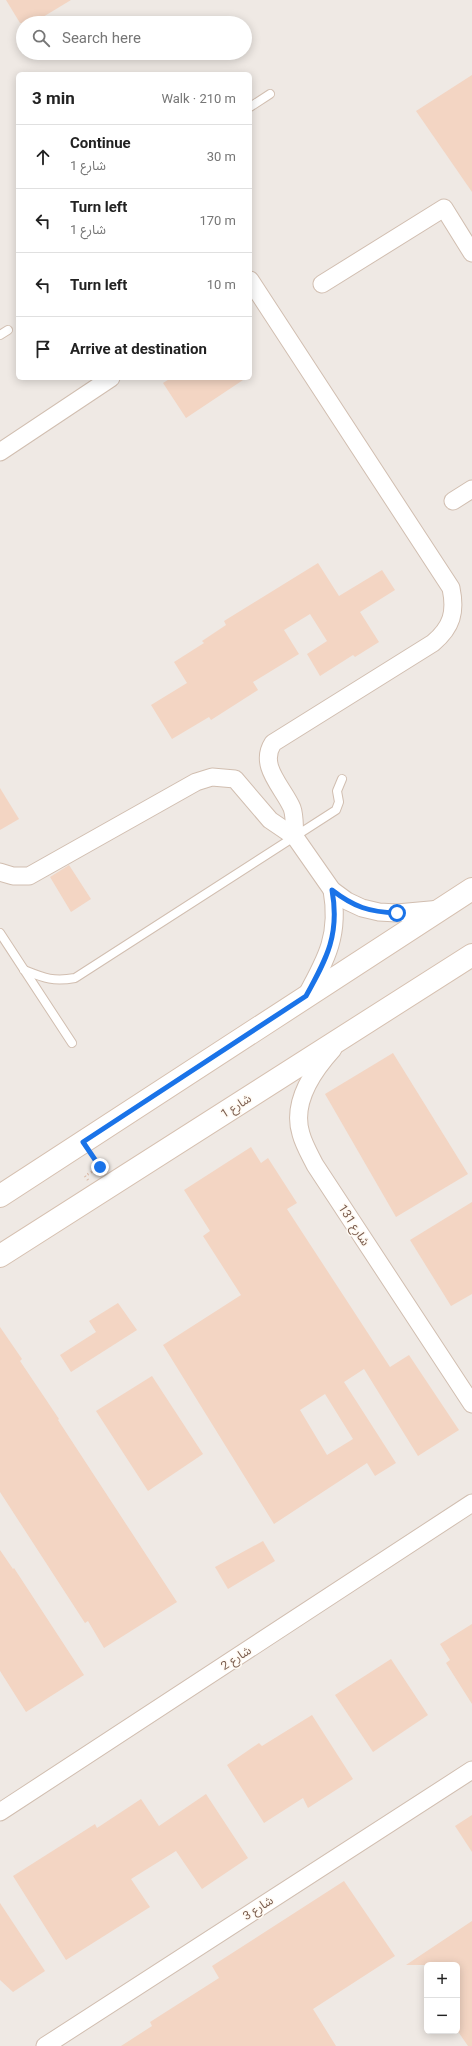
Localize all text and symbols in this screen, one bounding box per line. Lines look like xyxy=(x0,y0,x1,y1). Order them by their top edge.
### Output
search box xyxy=(16,16,252,60)
icon: search xyxy=(30,27,52,49)
text: Search here xyxy=(62,29,141,47)
text: 3 min xyxy=(32,88,75,108)
text: Walk · 210 m xyxy=(161,91,236,106)
text: Continue xyxy=(70,134,131,152)
icon: ahead xyxy=(32,146,54,168)
text: 30 m xyxy=(207,149,236,164)
text: شارع 1 xyxy=(70,158,106,173)
text: Turn left xyxy=(70,198,127,216)
icon: left xyxy=(32,210,54,232)
text: 170 m xyxy=(199,213,236,228)
text: شارع 1 xyxy=(70,222,106,237)
icon: left xyxy=(32,274,54,296)
text: Turn left xyxy=(70,276,127,294)
text: 10 m xyxy=(207,277,236,292)
icon: arrive xyxy=(32,338,54,360)
text: Arrive at destination xyxy=(70,340,207,358)
route start xyxy=(388,904,406,922)
street label: شارع 1 xyxy=(218,1091,255,1122)
route end xyxy=(91,1158,109,1176)
street label: شارع 131 xyxy=(334,1202,373,1249)
street label: شارع 2 xyxy=(218,1643,255,1675)
street label: شارع 3 xyxy=(240,1893,277,1925)
map controls xyxy=(424,1962,460,2034)
button: + xyxy=(424,1962,460,1998)
button: − xyxy=(424,1998,460,2034)

